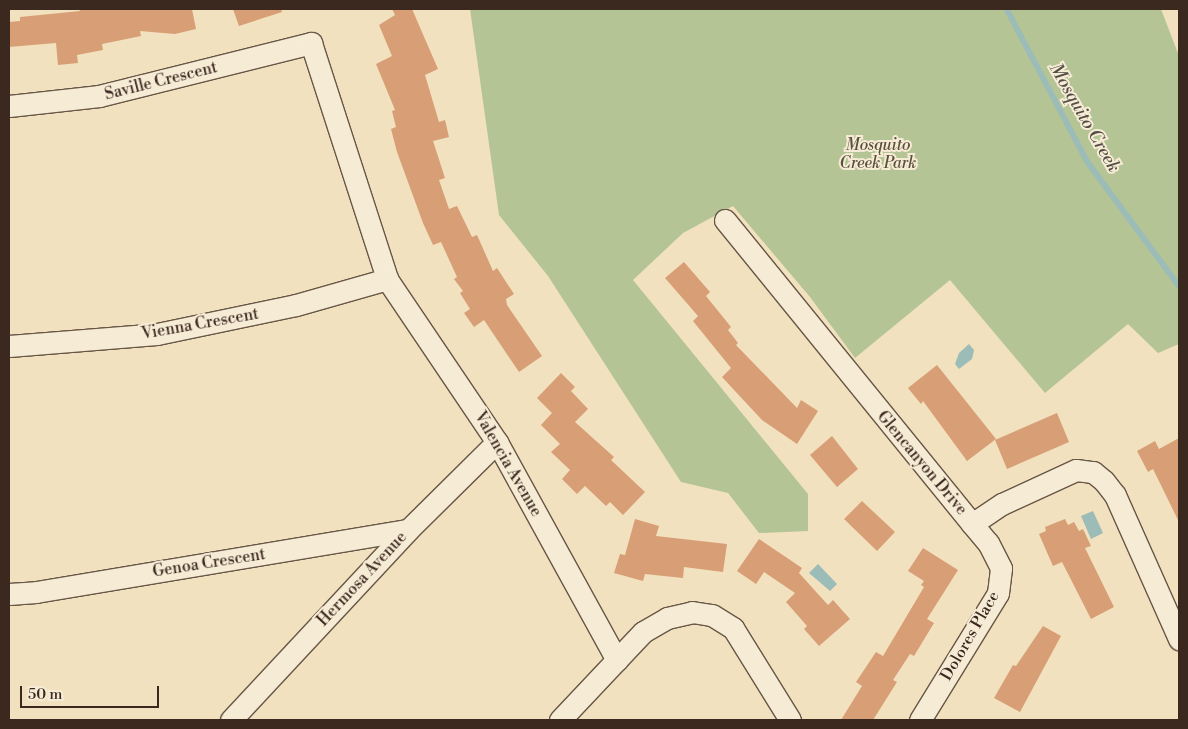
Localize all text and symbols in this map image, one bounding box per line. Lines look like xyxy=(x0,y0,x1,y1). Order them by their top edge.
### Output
street label: Saville Crescent xyxy=(103,58,219,104)
water label: Mosquito Creek xyxy=(1044,60,1124,176)
park label: Mosquito Creek Park xyxy=(840,135,916,173)
street label: Vienna Crescent xyxy=(140,304,260,344)
street label: Glencanyon Drive xyxy=(873,407,971,519)
street label: Valencia Avenue xyxy=(470,408,546,520)
street label: Hermosa Avenue xyxy=(313,528,411,630)
street label: Genoa Crescent xyxy=(151,545,267,581)
street label: Dolores Place xyxy=(937,588,1003,684)
scale bar xyxy=(22,676,161,708)
text: 50 m xyxy=(28,685,62,704)

